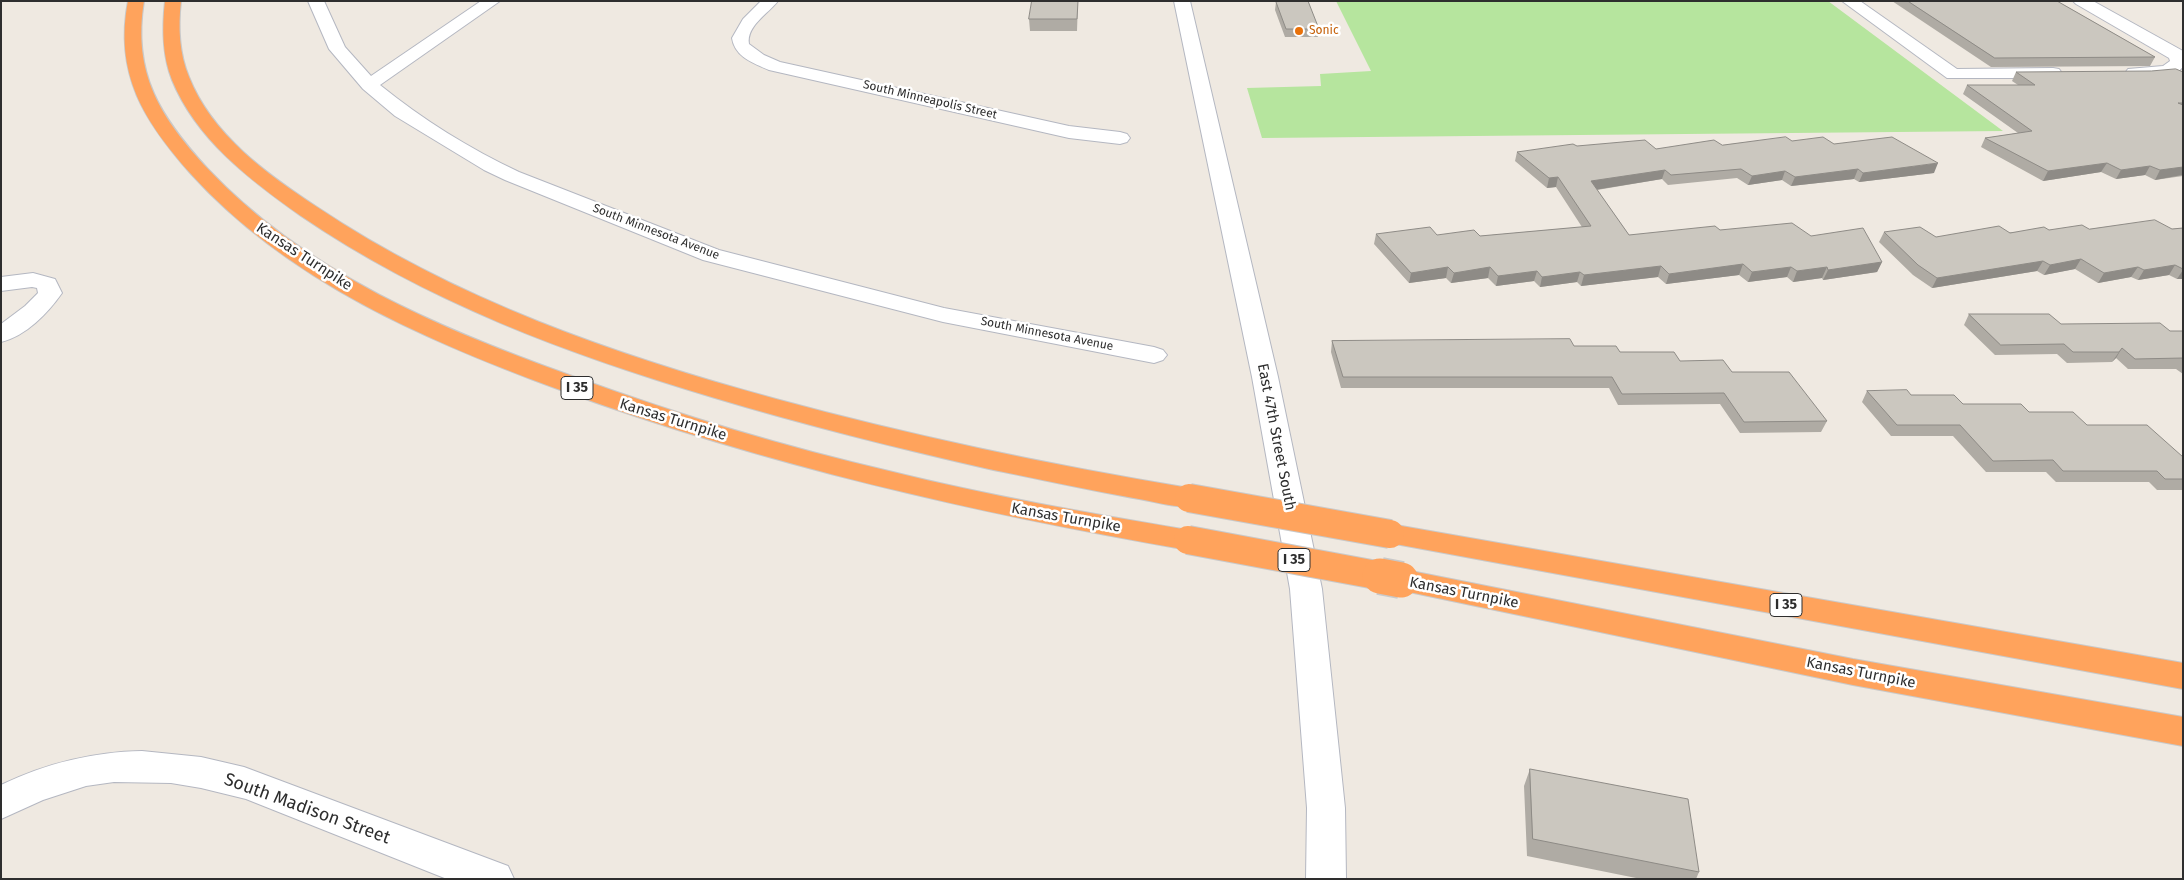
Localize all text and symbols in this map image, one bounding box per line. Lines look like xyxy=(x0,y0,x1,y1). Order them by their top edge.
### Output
place label: Sonic xyxy=(1309,24,1339,38)
marker: Sonic xyxy=(1293,25,1305,37)
street label: South Minneapolis Street xyxy=(862,78,998,122)
street label: South Minnesota Avenue xyxy=(590,201,722,263)
street label: Kansas Turnpike xyxy=(253,219,355,295)
street label: South Minnesota Avenue xyxy=(979,314,1115,354)
street label: East 47th Street South xyxy=(1253,362,1299,512)
road number: I 35 xyxy=(561,376,593,399)
street label: Kansas Turnpike xyxy=(617,395,729,445)
street label: Kansas Turnpike xyxy=(1010,500,1122,536)
road number: I 35 xyxy=(1278,548,1310,572)
street label: Kansas Turnpike xyxy=(1408,574,1520,612)
road number: I 35 xyxy=(1770,594,1802,616)
street label: Kansas Turnpike xyxy=(1805,654,1917,692)
street label: South Madison Street xyxy=(221,769,393,849)

